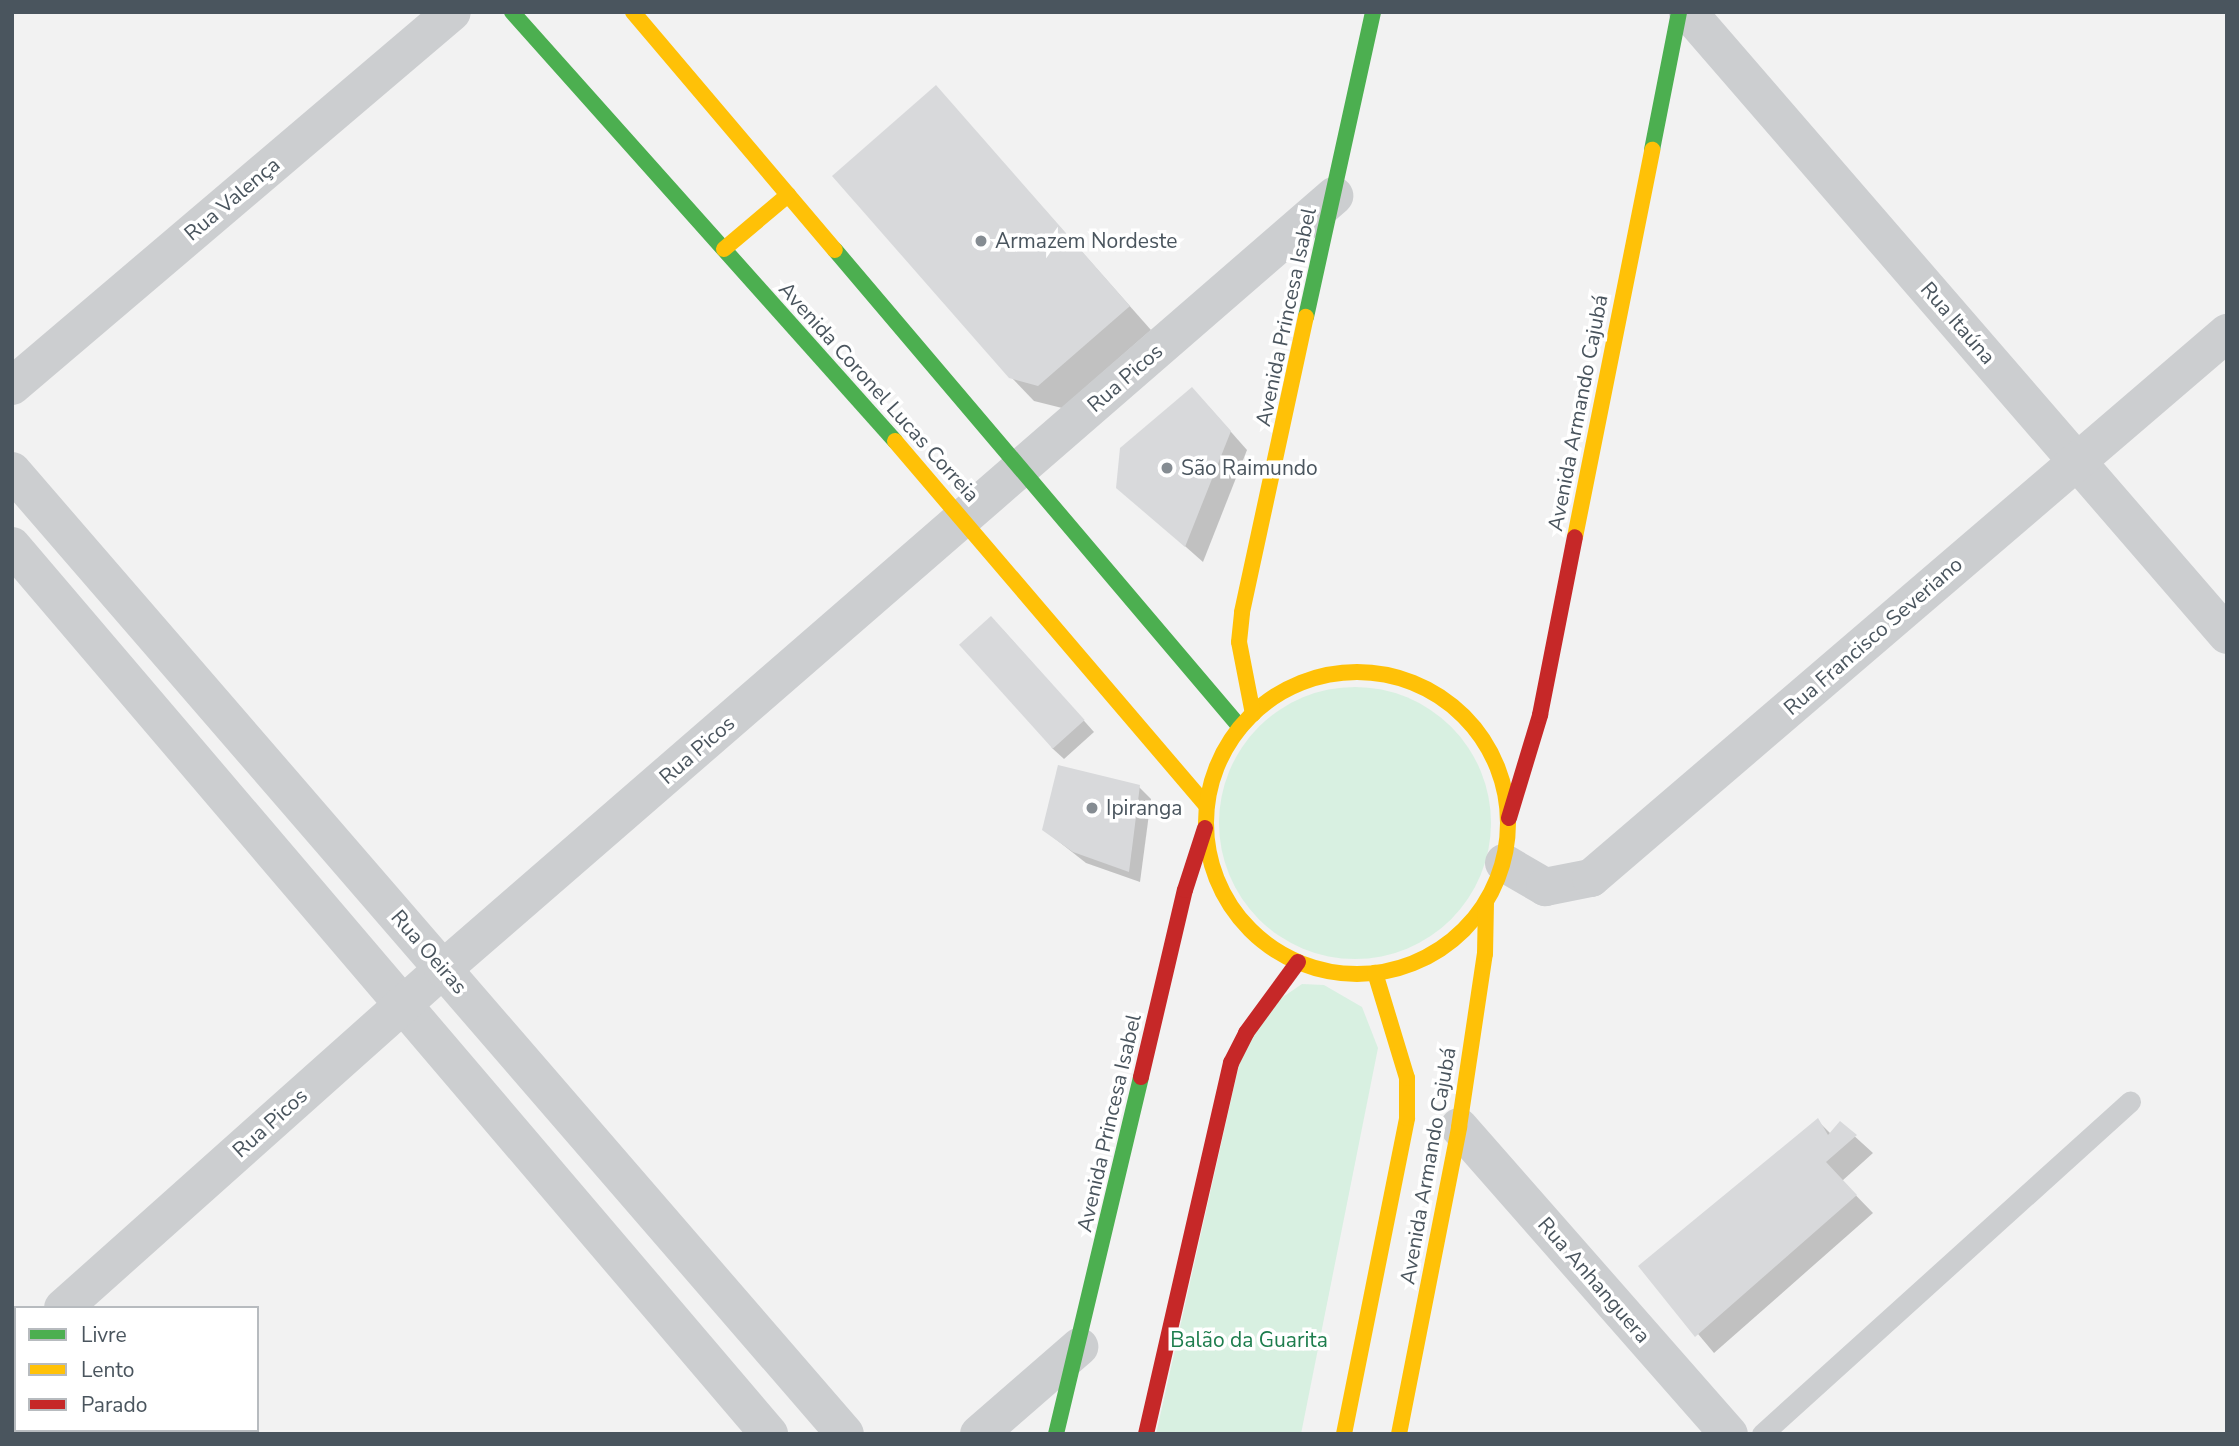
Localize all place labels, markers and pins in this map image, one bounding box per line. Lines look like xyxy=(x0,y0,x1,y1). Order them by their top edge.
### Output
place label: Armazem Nordeste xyxy=(995,228,1177,254)
marker: Armazem Nordeste xyxy=(973,233,989,249)
place label: São Raimundo xyxy=(1181,455,1318,481)
marker: São Raimundo xyxy=(1159,460,1175,476)
place label: Ipiranga xyxy=(1106,795,1182,821)
marker: Ipiranga xyxy=(1084,800,1100,816)

